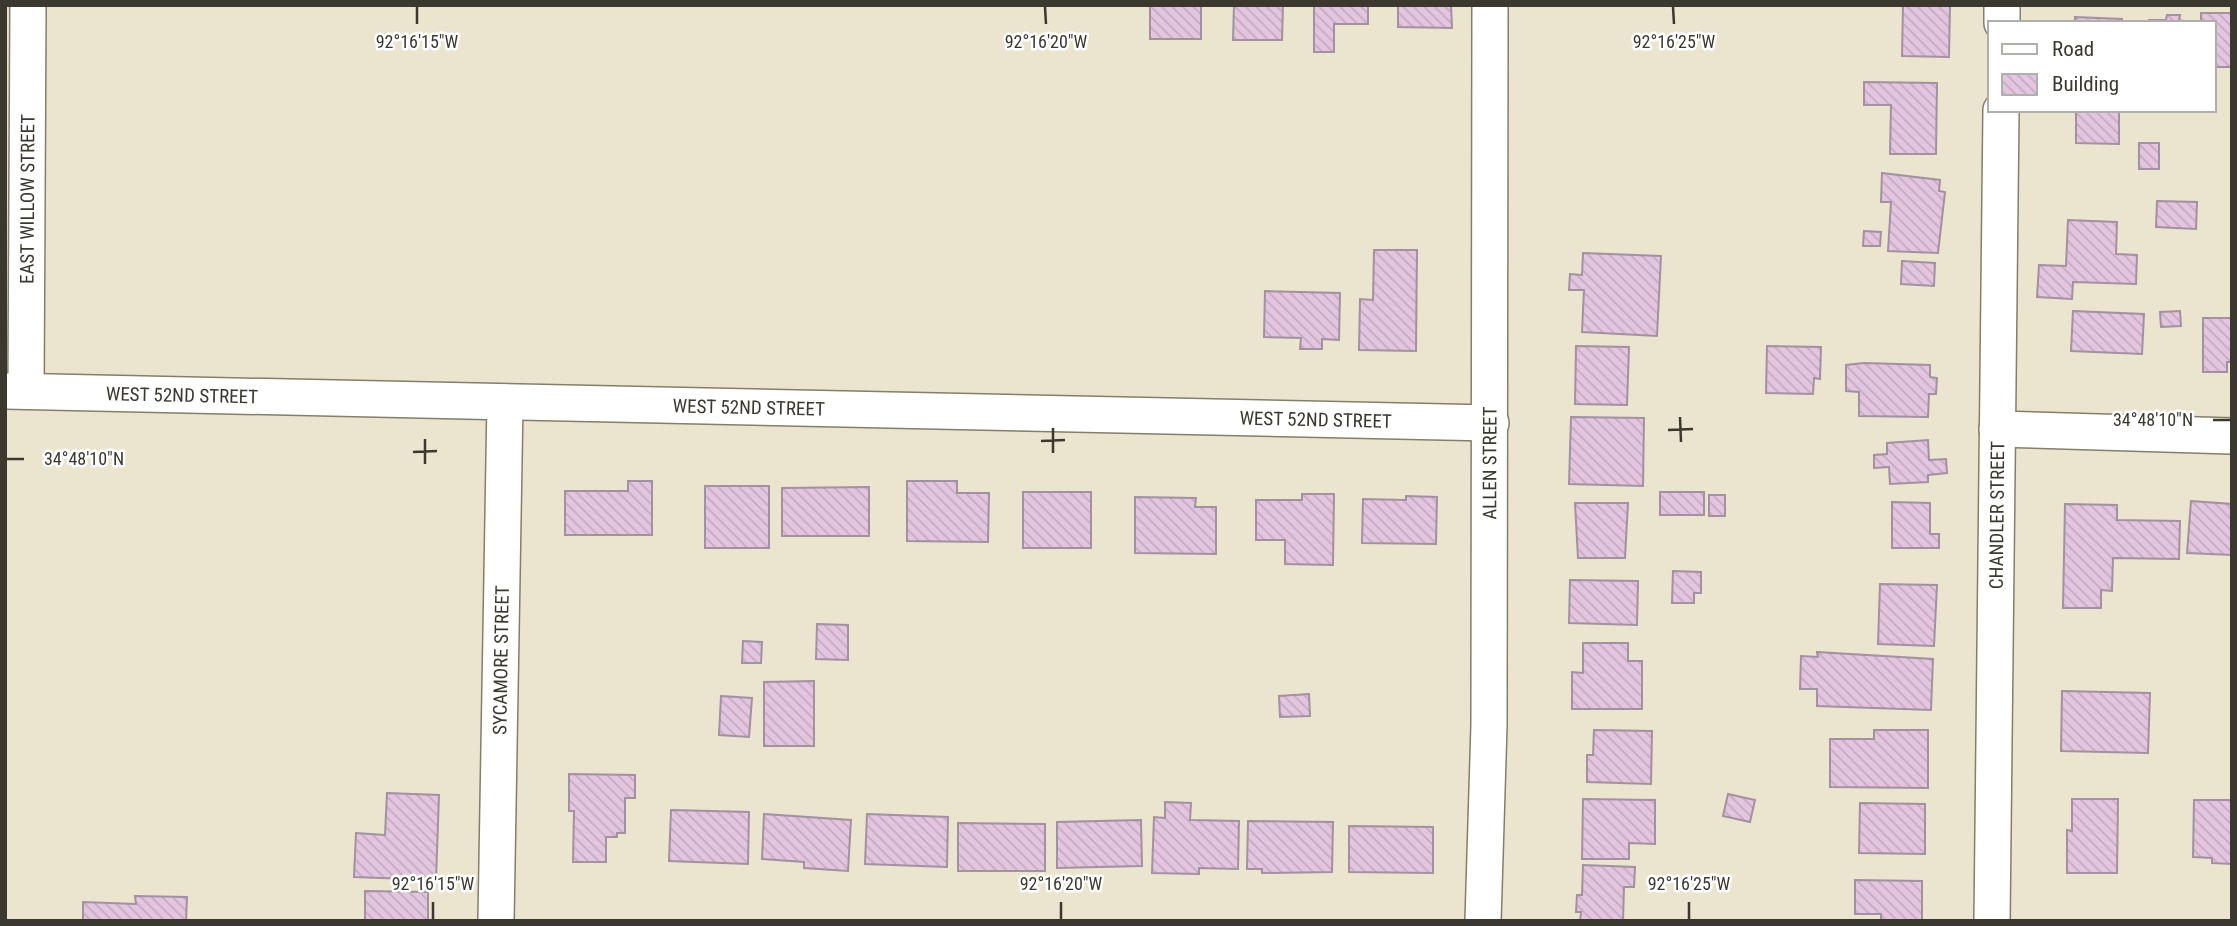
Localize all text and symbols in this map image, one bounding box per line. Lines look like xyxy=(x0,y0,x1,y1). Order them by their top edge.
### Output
legend xyxy=(1988,21,2216,112)
text: 92°16'15"W xyxy=(376,31,459,52)
text: 92°16'20"W xyxy=(1005,31,1088,52)
text: 92°16'25"W xyxy=(1633,31,1716,52)
text: Road xyxy=(2052,37,2094,61)
text: Building xyxy=(2052,72,2119,96)
street label: EAST WILLOW STREET xyxy=(15,114,39,284)
street label: WEST 52ND STREET xyxy=(106,382,258,408)
street label: WEST 52ND STREET xyxy=(672,394,825,420)
street label: WEST 52ND STREET xyxy=(1239,406,1392,432)
street label: ALLEN STREET xyxy=(1478,406,1501,520)
text: 34°48'10"N xyxy=(2113,409,2193,430)
street label: CHANDLER STREET xyxy=(1984,441,2009,589)
text: 34°48'10"N xyxy=(44,448,124,469)
street label: SYCAMORE STREET xyxy=(488,585,513,735)
text: 92°16'15"W xyxy=(392,873,475,894)
text: 92°16'20"W xyxy=(1020,873,1103,894)
text: 92°16'25"W xyxy=(1648,873,1731,894)

